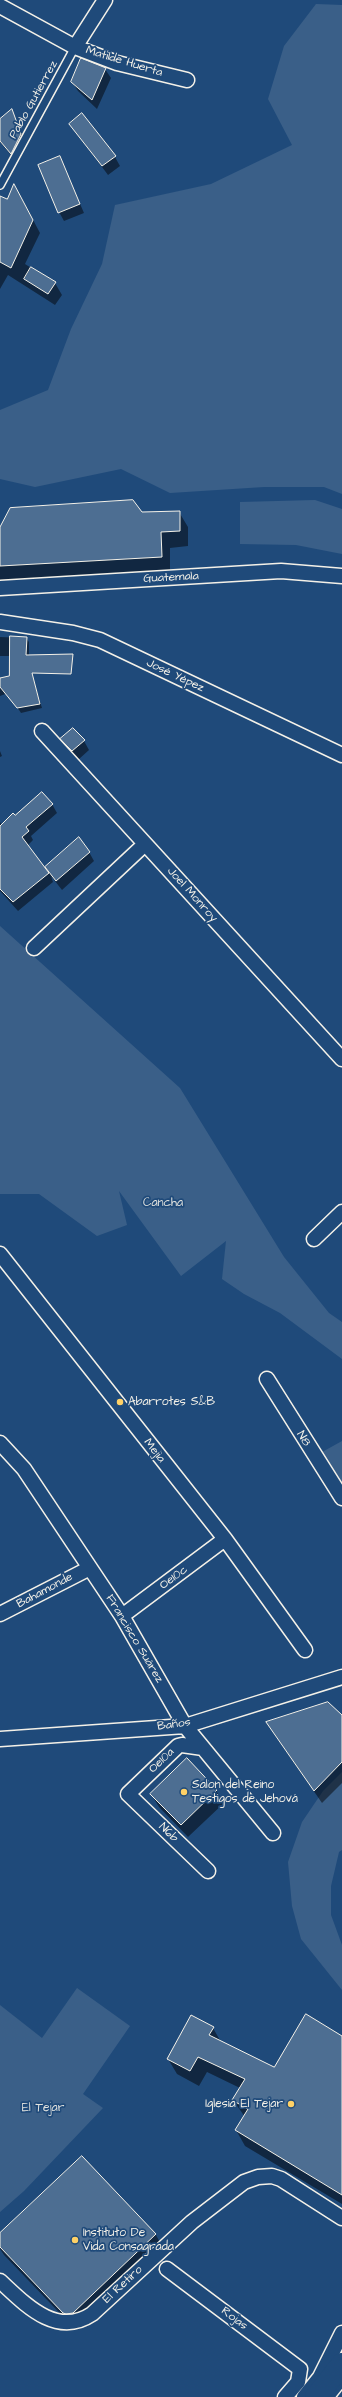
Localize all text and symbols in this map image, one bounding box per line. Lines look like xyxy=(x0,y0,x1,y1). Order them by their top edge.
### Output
street label: Matilde Huerta xyxy=(84,43,164,81)
street label: Pablo Gutierrez xyxy=(7,58,61,142)
street label: Guatemala xyxy=(143,569,199,587)
street label: José Yépez xyxy=(144,656,206,696)
street label: Joel Monroy xyxy=(164,865,220,925)
park label: Cancha xyxy=(143,1196,183,1210)
place label: Abarrotes S&B xyxy=(128,1395,215,1409)
marker: Abarrotes S&B xyxy=(115,1397,125,1407)
street label: N8 xyxy=(293,1429,313,1449)
street label: Mejia xyxy=(140,1436,168,1466)
street label: Oe10c xyxy=(157,1563,191,1593)
street label: Bahamonde xyxy=(15,1570,75,1612)
street label: Francisco Suárez xyxy=(102,1592,166,1686)
street label: Baños xyxy=(156,1716,192,1734)
street label: Oe10a xyxy=(146,1745,178,1777)
place label: Salon del Reino Testigos de Jehová xyxy=(192,1778,298,1806)
marker: Salon del Reino Testigos de Jehová xyxy=(179,1787,189,1797)
street label: N6b xyxy=(155,1820,181,1846)
place label: Iglesia El Tejar xyxy=(205,2097,283,2111)
marker: Iglesia El Tejar xyxy=(286,2099,296,2109)
park label: El Tejar xyxy=(22,2101,64,2115)
place label: Instituto De Vida Consagrada xyxy=(83,2226,174,2254)
marker: Instituto De Vida Consagrada xyxy=(70,2235,80,2245)
street label: El Retiro xyxy=(100,2263,146,2307)
street label: Rojas xyxy=(218,2304,250,2334)

